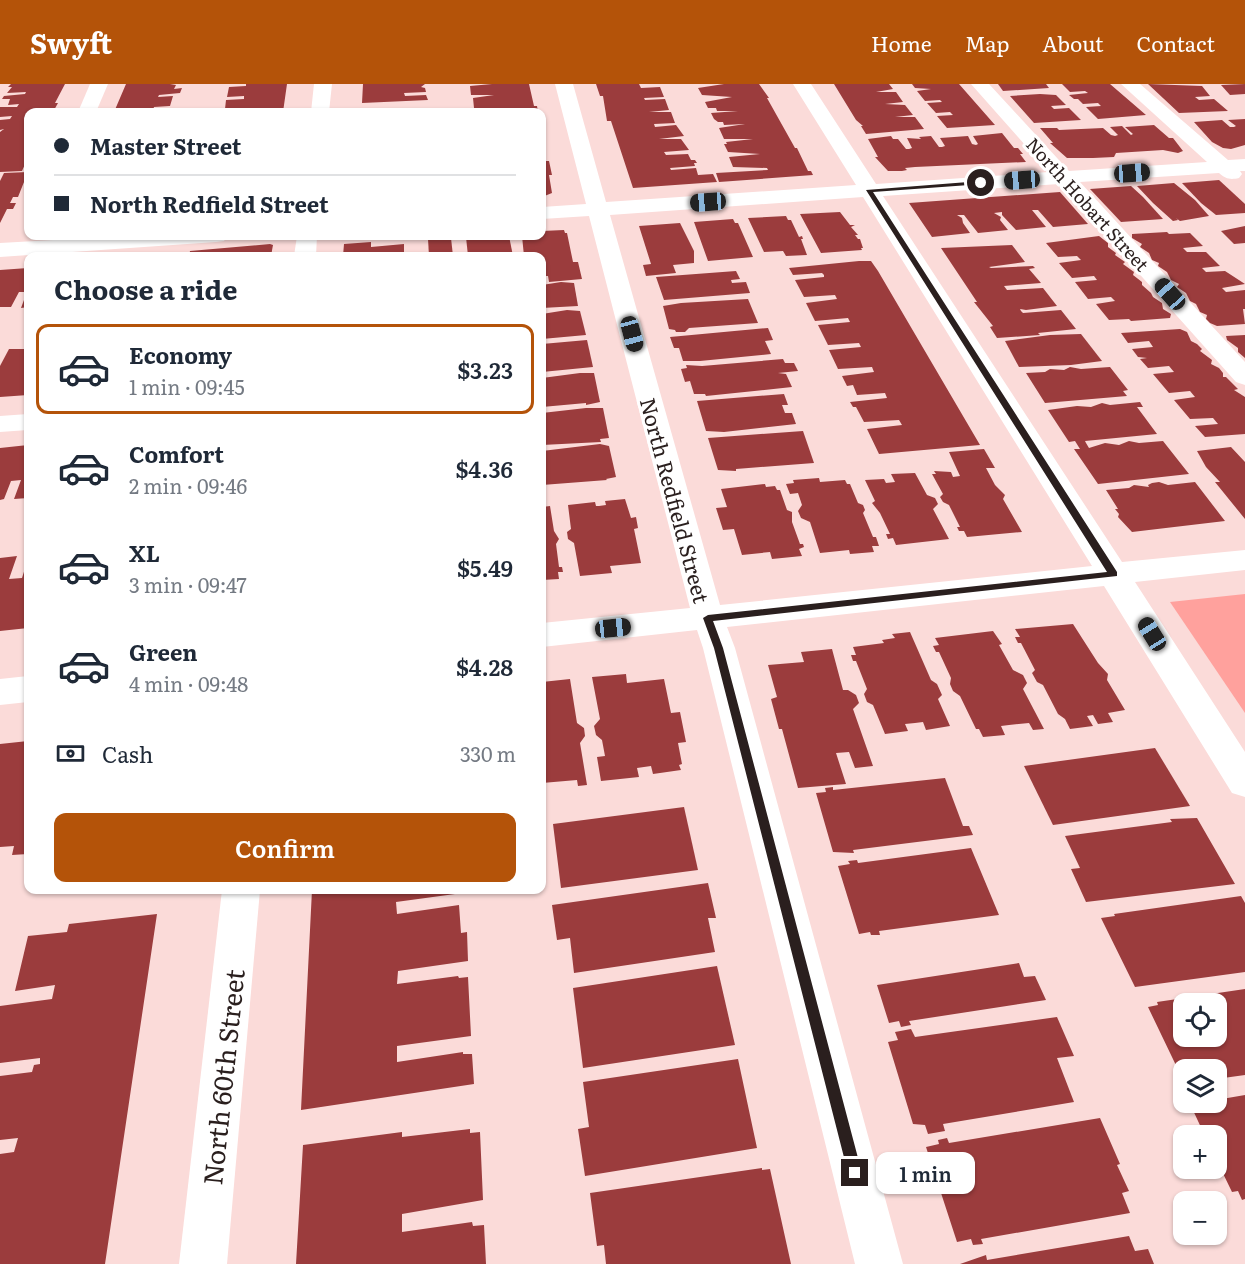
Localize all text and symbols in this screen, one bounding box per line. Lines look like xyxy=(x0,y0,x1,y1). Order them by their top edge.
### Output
text: Swyft xyxy=(30,21,112,63)
text: Home xyxy=(871,27,932,58)
text: Map xyxy=(965,27,1009,58)
text: About xyxy=(1042,27,1104,58)
text: Contact xyxy=(1137,27,1215,58)
text: Master Street xyxy=(90,129,242,162)
street label: North Hobart Street xyxy=(1020,131,1156,278)
car xyxy=(1113,163,1151,183)
route start xyxy=(967,169,994,196)
car xyxy=(1003,170,1041,190)
text: North Redfield Street xyxy=(90,187,329,220)
car xyxy=(689,192,727,212)
text: Choose a ride xyxy=(54,268,237,308)
car xyxy=(1151,275,1189,313)
car xyxy=(619,314,645,354)
text: Economy xyxy=(129,338,232,371)
icon: car xyxy=(57,342,111,396)
text: $3.23 xyxy=(457,353,513,386)
text: 1 min · 09:45 xyxy=(129,371,245,401)
street label: North Redfield Street xyxy=(634,394,718,607)
text: Comfort xyxy=(129,437,224,470)
icon: car xyxy=(57,441,111,495)
text: $4.36 xyxy=(456,452,513,485)
text: 2 min · 09:46 xyxy=(129,470,247,500)
text: XL xyxy=(129,536,160,569)
icon: car xyxy=(57,540,111,594)
text: $5.49 xyxy=(457,551,513,584)
text: 3 min · 09:47 xyxy=(129,569,247,599)
car xyxy=(1135,614,1169,654)
car xyxy=(594,617,632,639)
text: Green xyxy=(129,635,198,668)
icon: car xyxy=(57,639,111,693)
text: $4.28 xyxy=(456,650,513,683)
text: 4 min · 09:48 xyxy=(129,668,248,698)
icon: cash xyxy=(54,737,87,770)
text: Cash xyxy=(102,737,153,770)
text: 330 m xyxy=(460,738,516,768)
button: Confirm xyxy=(54,813,516,882)
street label: North 60th Street xyxy=(191,967,253,1187)
map controls xyxy=(1173,993,1227,1245)
button: locate xyxy=(1173,993,1227,1047)
button: layers xyxy=(1173,1059,1227,1113)
button: + xyxy=(1173,1125,1227,1179)
callout: 1 min xyxy=(876,1152,975,1194)
text: 1 min xyxy=(899,1158,952,1188)
route end xyxy=(841,1159,868,1186)
button: − xyxy=(1173,1191,1227,1245)

